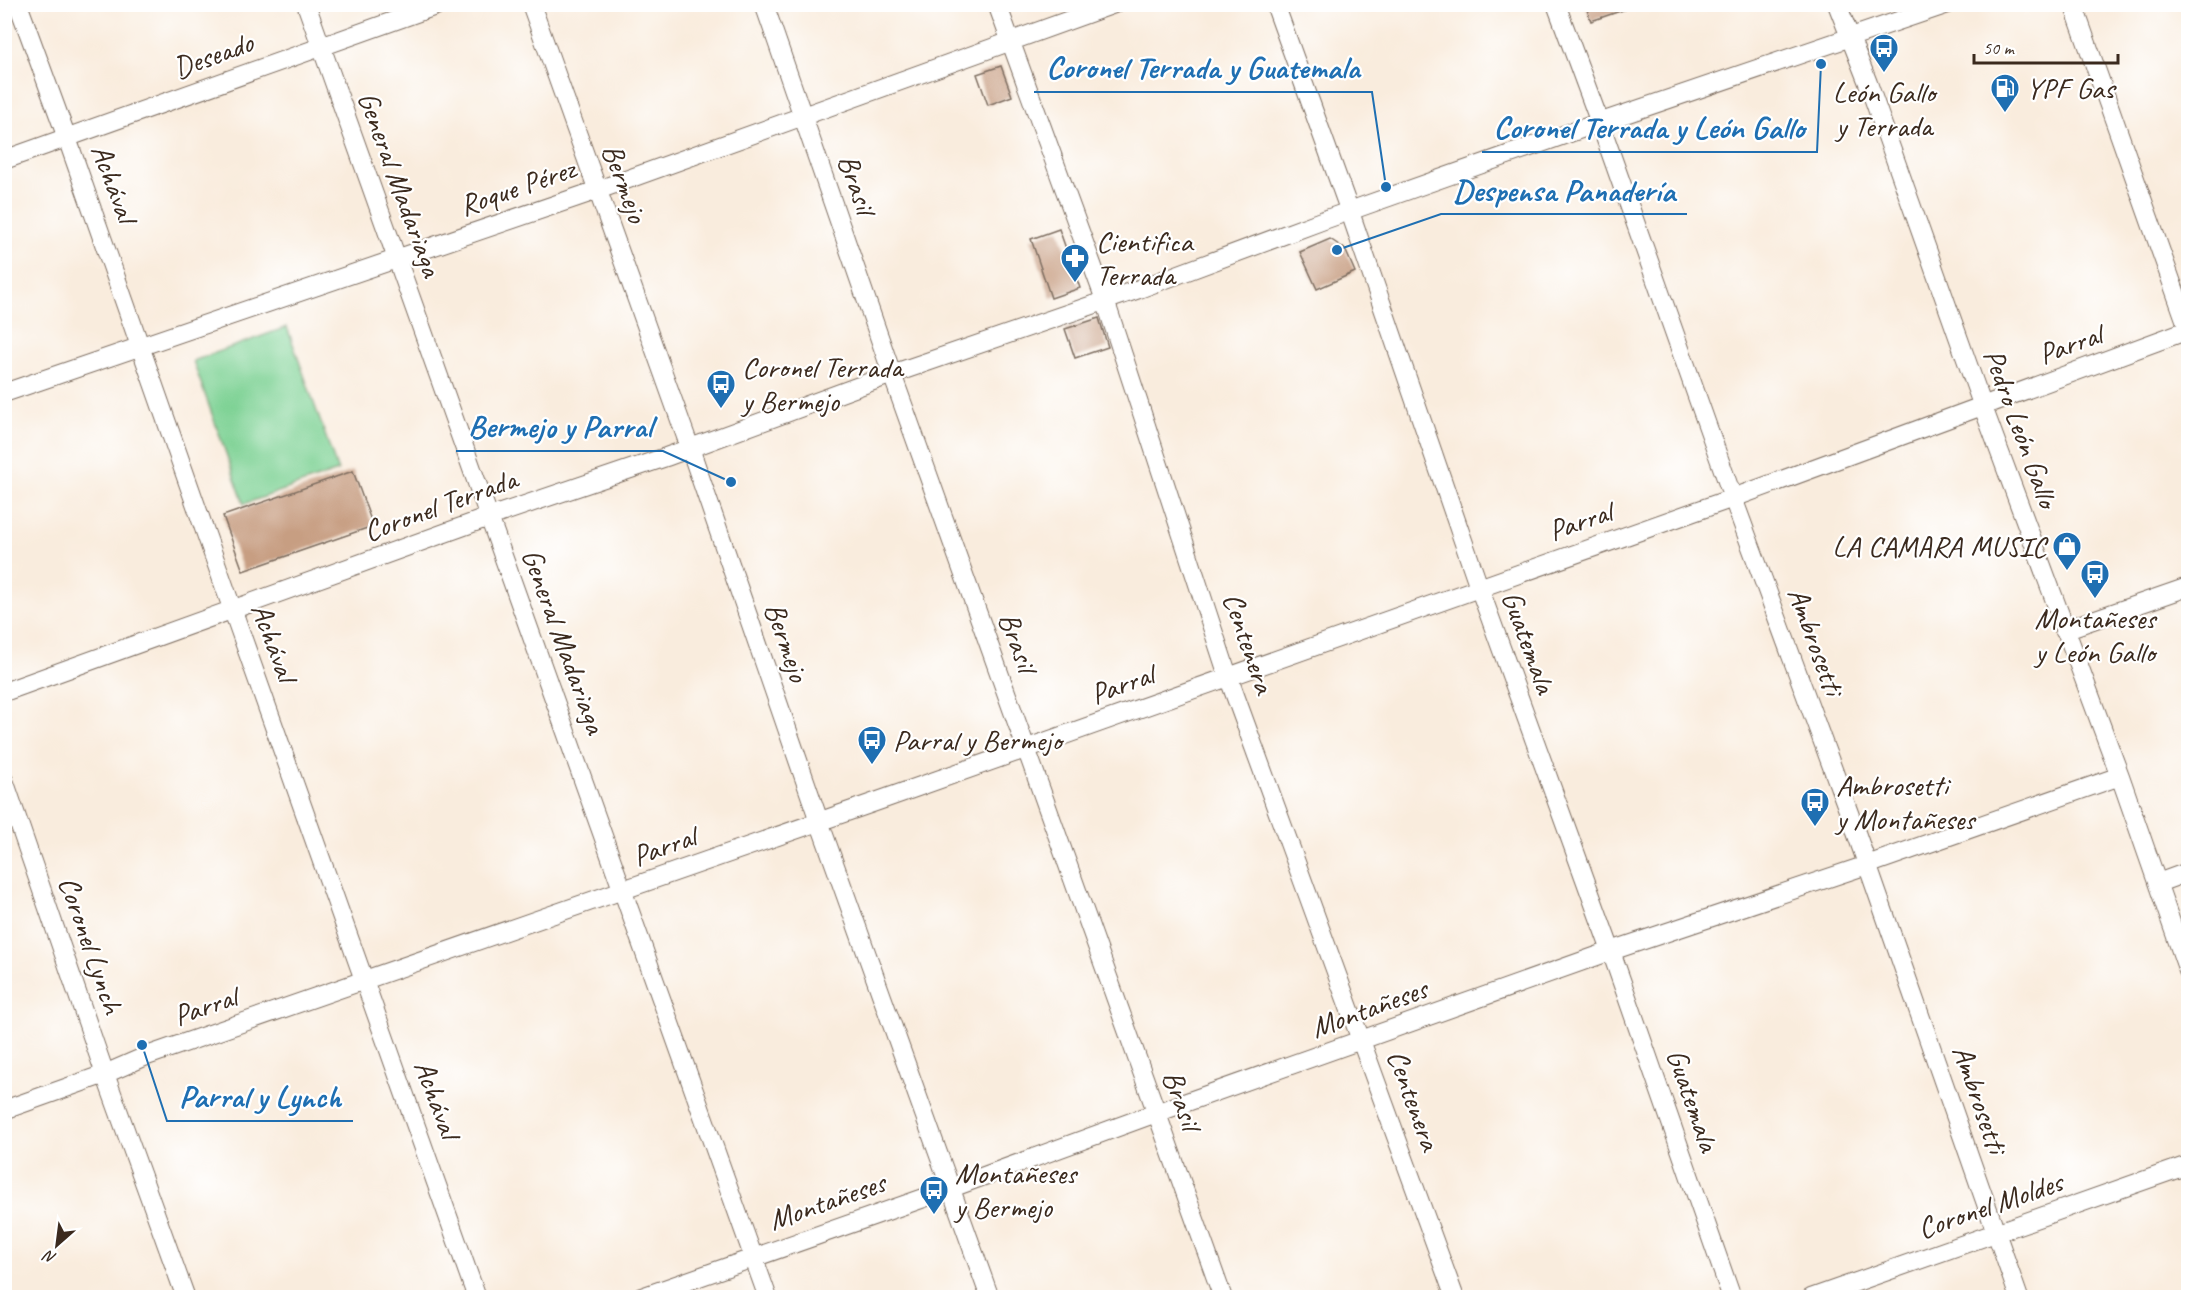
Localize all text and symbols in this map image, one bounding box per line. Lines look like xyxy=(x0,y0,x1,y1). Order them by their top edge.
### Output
street label: Deseado xyxy=(168,23,259,87)
scale bar xyxy=(1974,27,2118,65)
bus stop icon: León Gallo y Terrada xyxy=(1868,32,1900,74)
text: 50 m xyxy=(1983,37,2016,59)
callout: Coronel Terrada y Guatemala xyxy=(1034,42,1372,92)
text: Coronel Terrada y Guatemala xyxy=(1046,47,1363,88)
place label: YPF Gas xyxy=(2026,69,2117,107)
fuel station icon: YPF Gas xyxy=(1989,72,2021,114)
place label: León Gallo y Terrada xyxy=(1833,73,1939,145)
street label: General Madariaga xyxy=(349,86,452,283)
callout: Coronel Terrada y León Gallo xyxy=(1482,102,1817,152)
text: Coronel Terrada y León Gallo xyxy=(1493,107,1808,148)
street label: Bermejo xyxy=(593,138,657,229)
street label: Achával xyxy=(82,139,147,232)
street label: Roque Pérez xyxy=(454,149,582,224)
street label: Brasil xyxy=(829,149,886,223)
callout: Despensa Panadería xyxy=(1441,164,1687,214)
text: Despensa Panadería xyxy=(1453,170,1678,211)
place label: Cientifica Terrada xyxy=(1096,222,1195,294)
pharmacy icon: Cientifica Terrada xyxy=(1059,242,1091,284)
street label: Parral xyxy=(2033,313,2111,373)
street label: Pedro León Gallo xyxy=(1975,344,2068,516)
place label: Coronel Terrada y Bermejo xyxy=(740,348,905,420)
bus stop icon: Coronel Terrada y Bermejo xyxy=(705,368,737,410)
callout: Bermejo y Parral xyxy=(456,401,663,451)
text: Bermejo y Parral xyxy=(468,406,658,447)
street label: Coronel Terrada xyxy=(358,459,524,550)
street label: Parral xyxy=(1543,491,1621,549)
place label: LA CAMARA MUSIC xyxy=(1832,527,2049,565)
shop icon: LA CAMARA MUSIC xyxy=(2051,530,2083,572)
street label: General Madariaga xyxy=(513,543,616,740)
bus stop icon: Montañeses y León Gallo xyxy=(2079,558,2111,600)
street label: Ambrosetti xyxy=(1779,582,1854,703)
street label: Guatemala xyxy=(1493,586,1566,700)
street label: Centenera xyxy=(1214,588,1285,700)
street label: Achával xyxy=(242,598,307,691)
street label: Bermejo xyxy=(756,598,819,688)
place label: Montañeses y León Gallo xyxy=(2033,599,2158,671)
street label: Brasil xyxy=(990,607,1048,681)
street label: Parral xyxy=(1085,653,1163,713)
place label: Parral y Bermejo xyxy=(893,721,1065,759)
bus stop icon: Parral y Bermejo xyxy=(856,724,888,766)
place label: Ambrosetti y Montañeses xyxy=(1834,766,1977,838)
bus stop icon: Ambrosetti y Montañeses xyxy=(1799,786,1831,828)
street label: Parral xyxy=(627,815,705,875)
street label: Coronel Lynch xyxy=(50,871,133,1021)
street label: Montañeses xyxy=(1306,968,1435,1047)
street label: Parral xyxy=(168,976,246,1034)
street label: Ambrosetti xyxy=(1944,1040,2017,1161)
street label: Guatemala xyxy=(1658,1044,1729,1158)
street label: Centenera xyxy=(1378,1045,1450,1157)
street label: Achával xyxy=(405,1055,470,1148)
street label: Brasil xyxy=(1154,1065,1212,1139)
callout: Parral y Lynch xyxy=(167,1071,353,1121)
text: Parral y Lynch xyxy=(179,1076,342,1117)
place label: Montañeses y Bermejo xyxy=(953,1154,1079,1226)
street label: Montañeses xyxy=(764,1162,893,1239)
street label: Coronel Moldes xyxy=(1913,1162,2070,1248)
bus stop icon: Montañeses y Bermejo xyxy=(918,1174,950,1216)
north arrow xyxy=(27,1215,87,1275)
text: N xyxy=(39,1245,59,1269)

